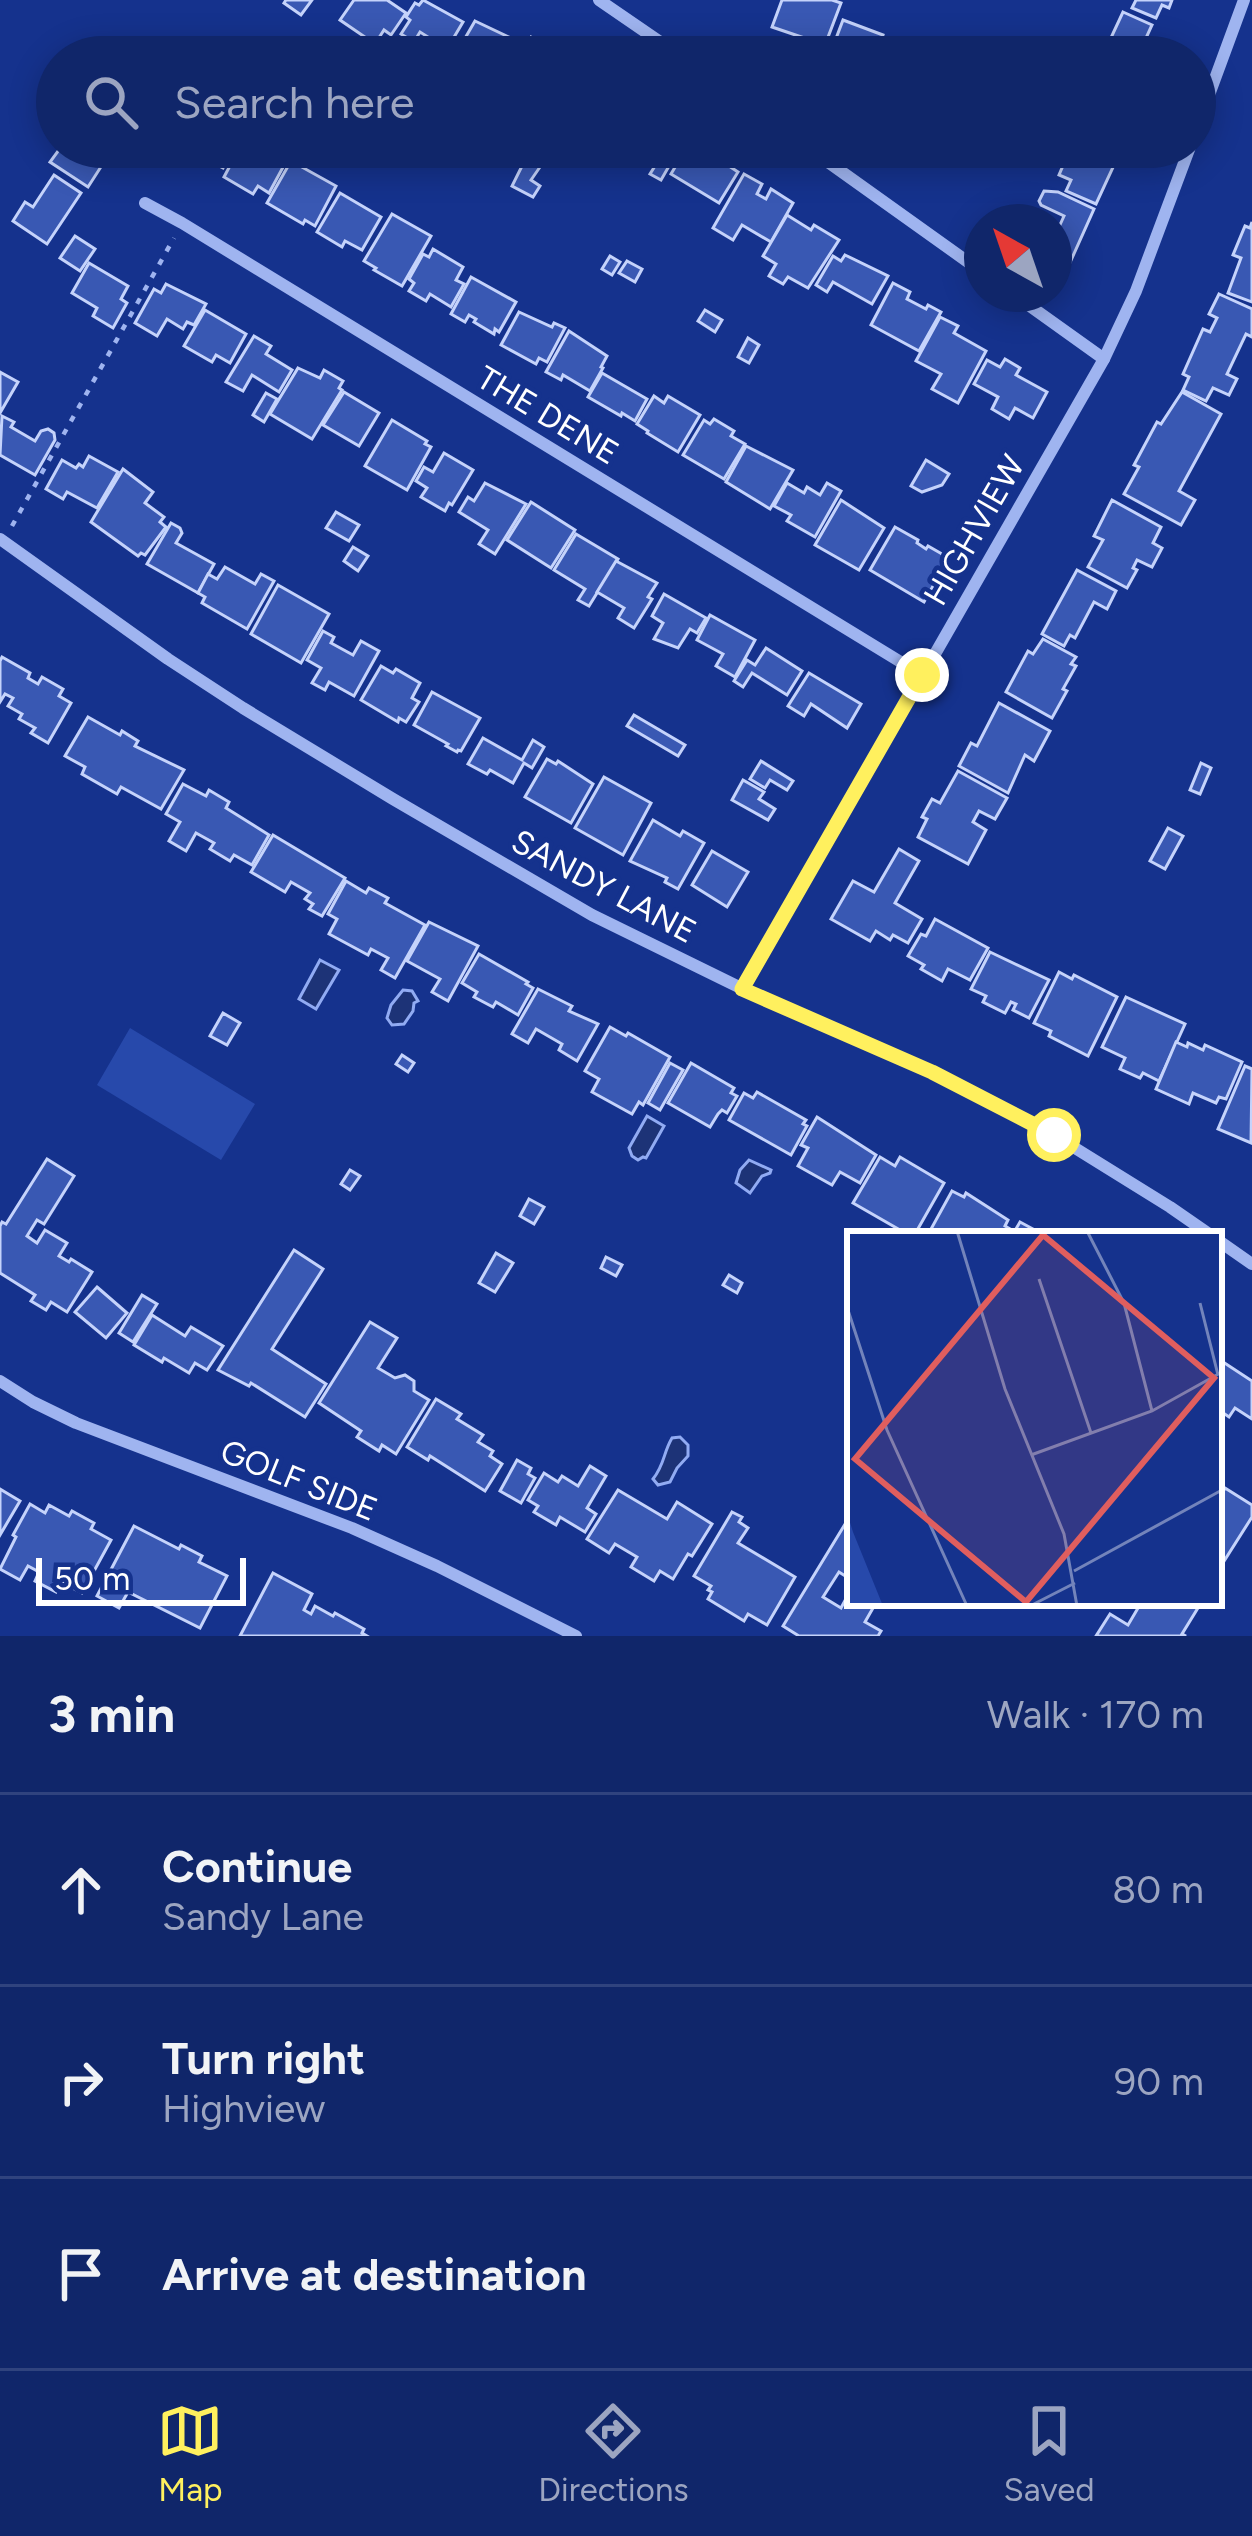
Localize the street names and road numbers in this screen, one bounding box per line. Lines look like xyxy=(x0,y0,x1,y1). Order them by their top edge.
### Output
street label: THE DENE xyxy=(470,358,626,472)
street label: HIGHVIEW xyxy=(915,448,1033,612)
street label: SANDY LANE xyxy=(505,821,703,951)
street label: GOLF SIDE xyxy=(215,1431,383,1529)

